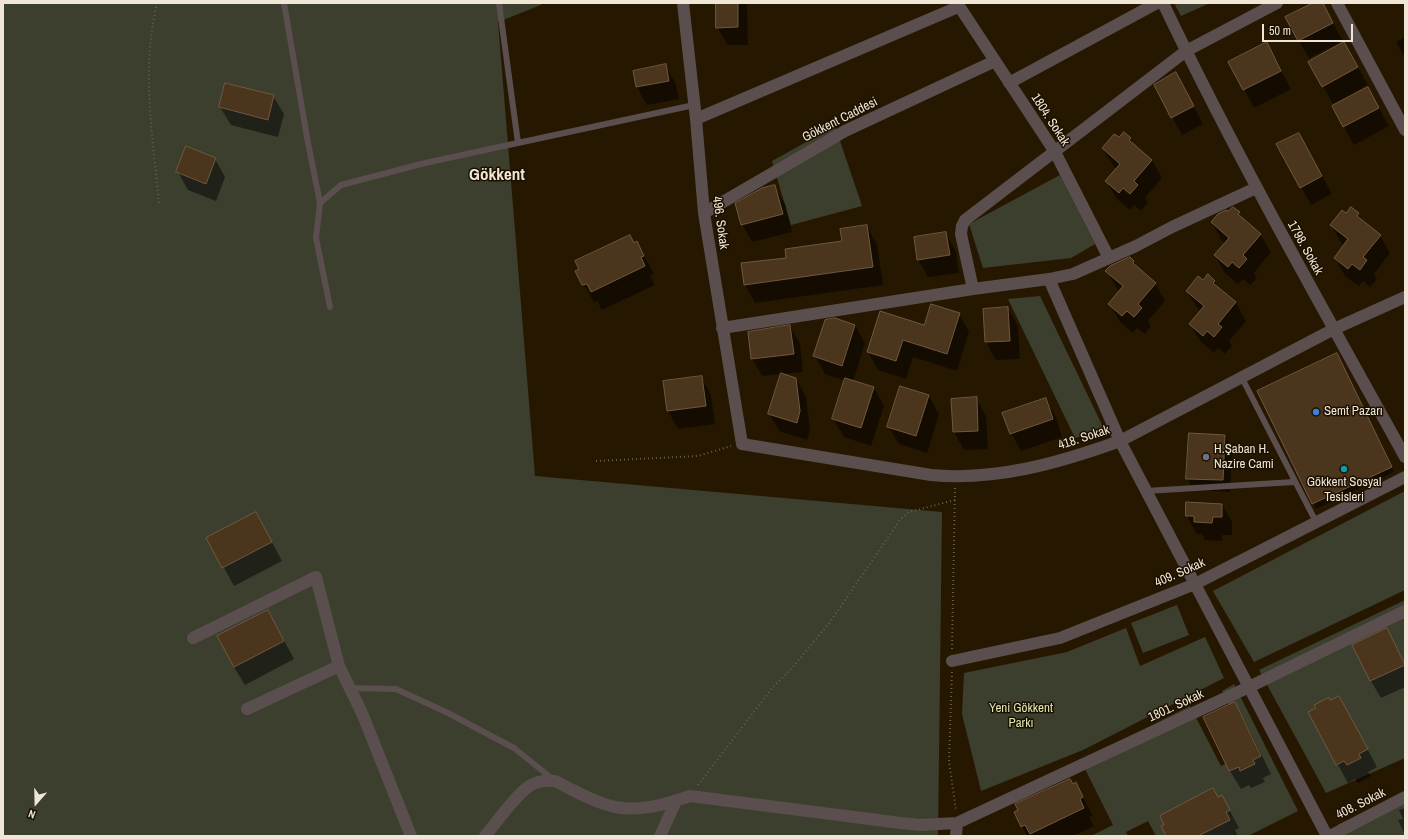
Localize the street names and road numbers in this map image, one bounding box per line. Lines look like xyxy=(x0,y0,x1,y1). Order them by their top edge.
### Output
street label: 1804. Sokak xyxy=(1027,91,1073,149)
street label: Gökkent Caddesi xyxy=(800,94,880,146)
street label: 496. Sokak xyxy=(709,196,731,250)
street label: 1798. Sokak xyxy=(1284,218,1326,278)
street label: 418. Sokak xyxy=(1056,422,1112,454)
street label: 409. Sokak xyxy=(1152,555,1208,591)
street label: 1801. Sokak xyxy=(1146,686,1206,726)
street label: 408. Sokak xyxy=(1334,785,1388,823)

